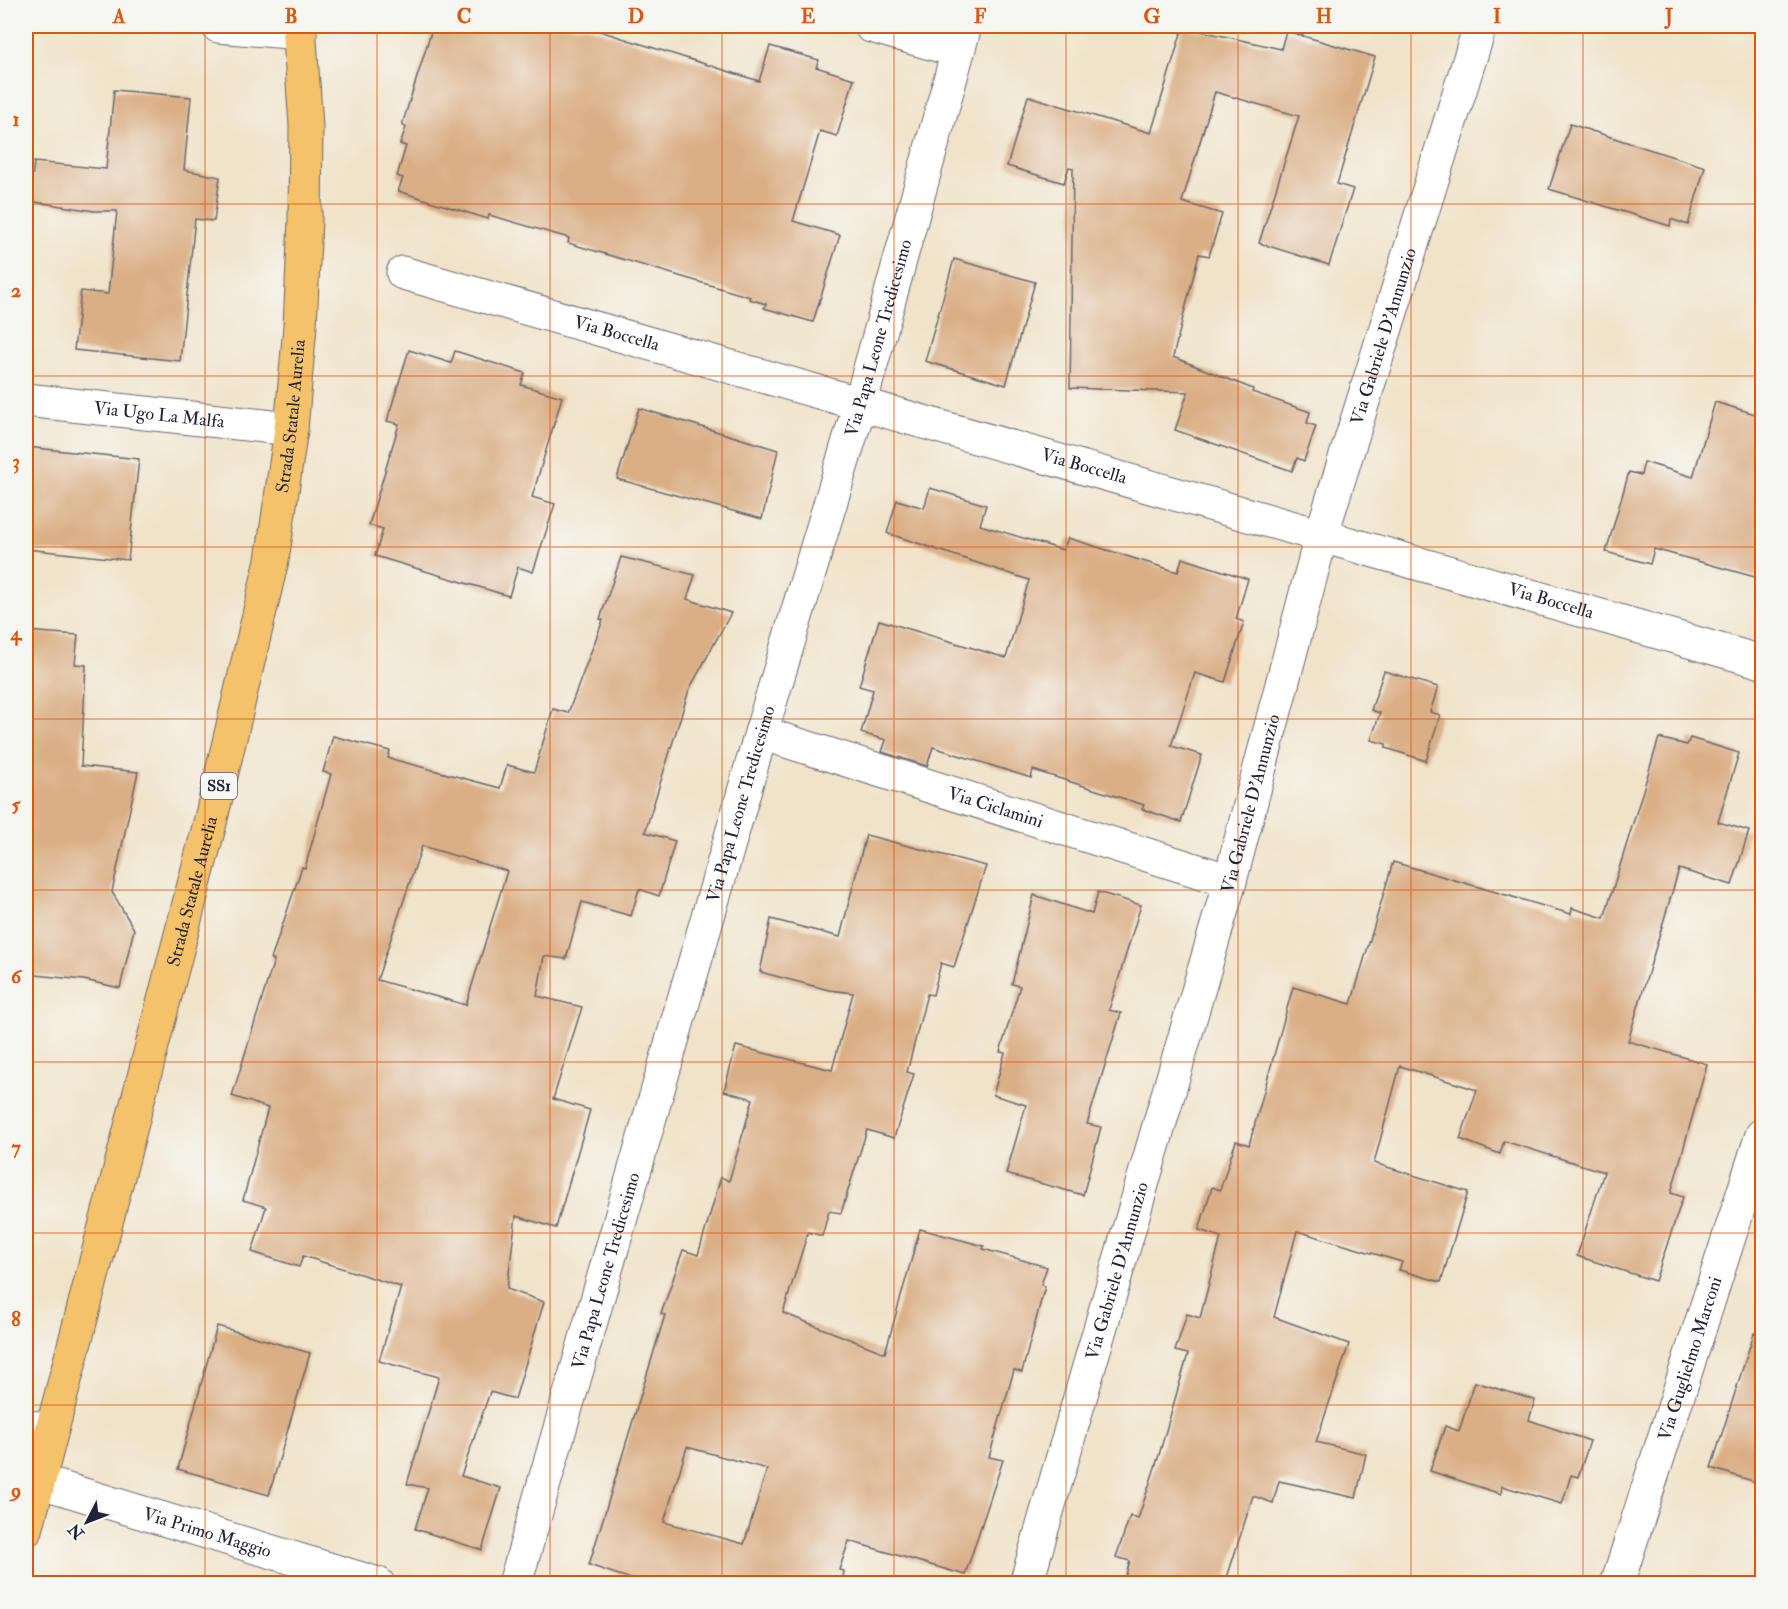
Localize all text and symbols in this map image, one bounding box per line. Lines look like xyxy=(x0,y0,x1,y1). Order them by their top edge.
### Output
text: A xyxy=(112,4,126,29)
text: B xyxy=(284,4,298,29)
text: C xyxy=(457,4,471,29)
text: D xyxy=(628,4,644,29)
text: E xyxy=(801,4,816,29)
text: F xyxy=(974,4,987,29)
text: G xyxy=(1144,4,1161,29)
text: H xyxy=(1316,4,1332,29)
text: I xyxy=(1493,4,1501,29)
text: J xyxy=(1664,4,1673,29)
text: 1 xyxy=(12,107,20,132)
street label: Via Papa Leone Tredicesimo xyxy=(839,236,917,439)
street label: Via Gabriele D'Annunzio xyxy=(1345,245,1422,428)
text: 2 xyxy=(11,278,21,303)
street label: Via Boccella xyxy=(571,310,663,356)
street label: Strada Statale Aurelia xyxy=(270,338,310,494)
street label: Via Ugo La Malfa xyxy=(93,396,226,433)
street label: Via Boccella xyxy=(1039,443,1130,489)
text: 3 xyxy=(12,449,20,474)
street label: Via Boccella xyxy=(1506,577,1597,624)
text: 4 xyxy=(10,621,23,646)
street label: Via Papa Leone Tredicesimo xyxy=(701,702,780,905)
street label: Via Gabriele D'Annunzio xyxy=(1216,711,1285,896)
road number: SS1 xyxy=(201,773,237,799)
street label: Via Ciclamini xyxy=(945,781,1046,833)
text: 5 xyxy=(12,792,22,817)
street label: Strada Statale Aurelia xyxy=(162,813,223,969)
text: 6 xyxy=(11,964,23,989)
text: 7 xyxy=(11,1135,21,1160)
street label: Via Papa Leone Tredicesimo xyxy=(566,1169,645,1372)
street label: Via Gabriele D'Annunzio xyxy=(1080,1179,1154,1362)
street label: Via Guglielmo Marconi xyxy=(1653,1273,1727,1443)
text: 8 xyxy=(11,1307,21,1332)
text: 9 xyxy=(9,1478,21,1503)
north arrow xyxy=(57,1492,117,1552)
street label: Via Primo Maggio xyxy=(141,1502,275,1563)
text: N xyxy=(64,1519,89,1544)

